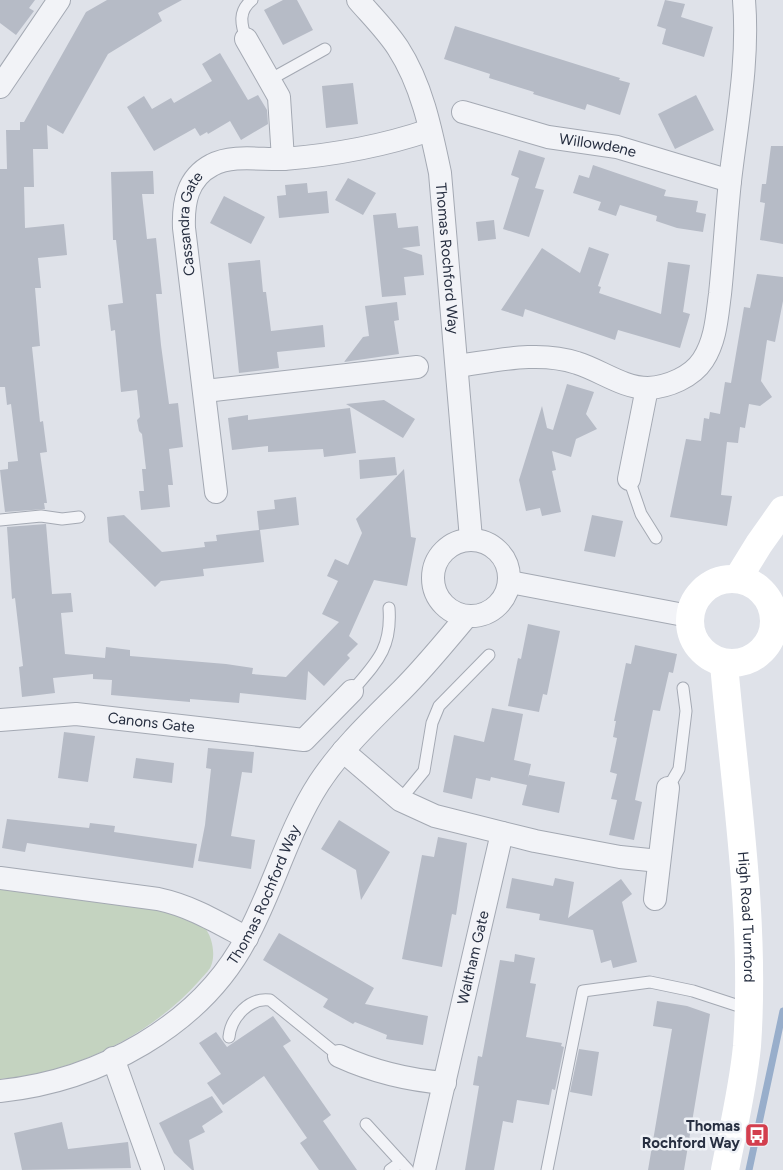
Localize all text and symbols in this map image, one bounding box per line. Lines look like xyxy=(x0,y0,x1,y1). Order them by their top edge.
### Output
street label: Willowdene xyxy=(558,130,639,161)
street label: Cassandra Gate xyxy=(175,168,207,277)
street label: Thomas Rochford Way xyxy=(432,182,463,335)
street label: Canons Gate xyxy=(107,709,196,736)
street label: Thomas Rochford Way xyxy=(224,822,304,968)
street label: High Road Turnford xyxy=(734,851,758,983)
street label: Waltham Gate xyxy=(454,909,493,1006)
place label: Thomas Rochford Way xyxy=(642,1117,740,1152)
bus stop icon: Thomas Rochford Way xyxy=(744,1122,770,1148)

